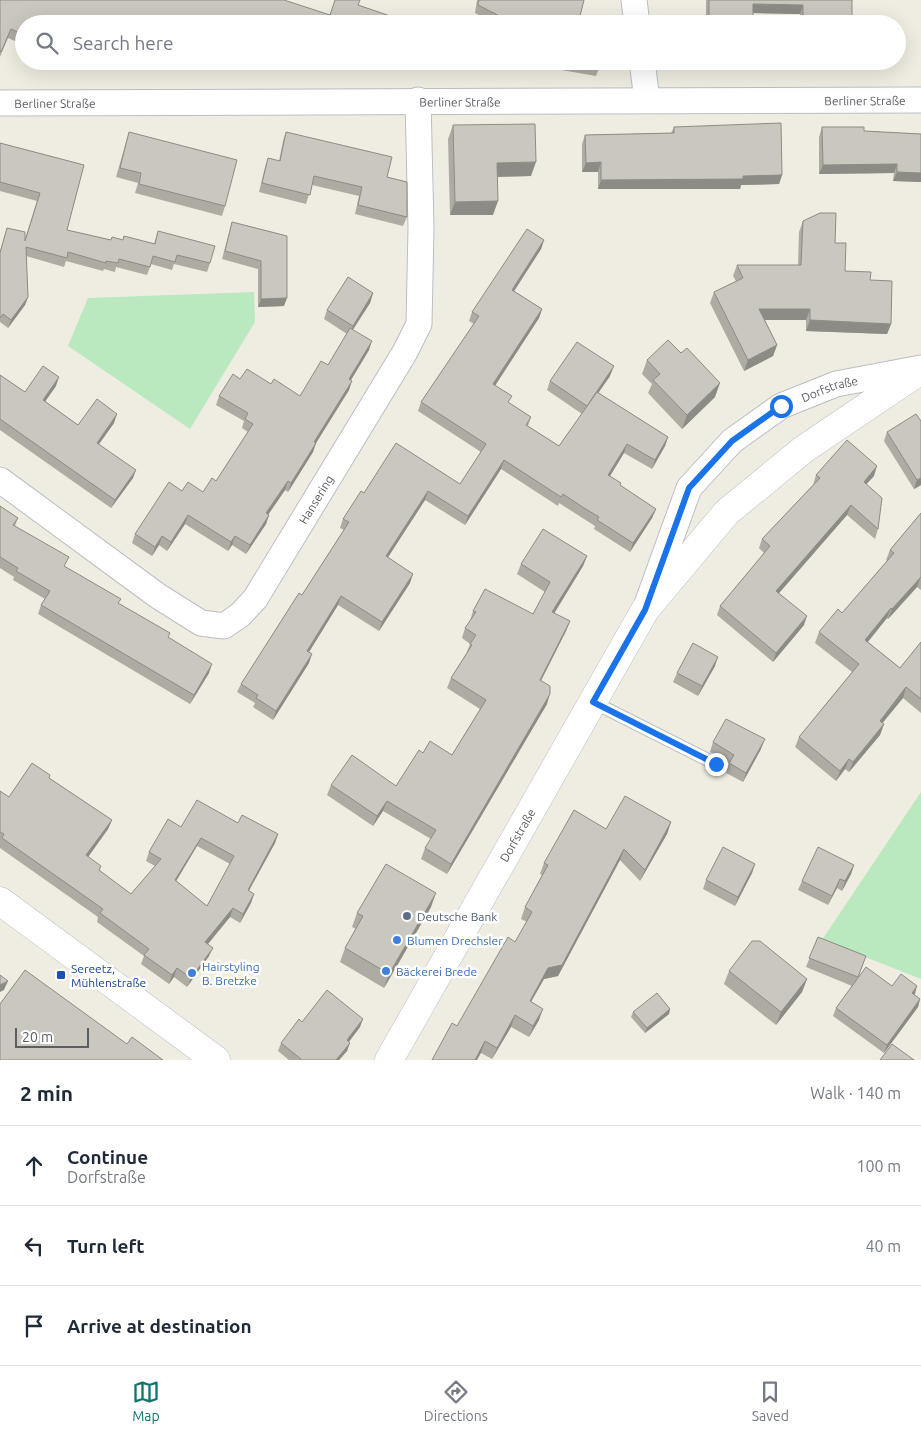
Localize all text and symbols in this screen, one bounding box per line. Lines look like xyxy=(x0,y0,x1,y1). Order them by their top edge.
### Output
search box xyxy=(15,15,906,70)
icon: search xyxy=(33,29,61,57)
text: Search here xyxy=(73,32,173,54)
street label: Berliner Straße xyxy=(824,94,906,107)
street label: Berliner Straße xyxy=(419,95,501,108)
street label: Berliner Straße xyxy=(14,96,96,109)
street label: Dorfstraße xyxy=(799,374,859,404)
route start xyxy=(770,395,793,418)
street label: Hansering xyxy=(296,473,335,526)
route end xyxy=(705,753,728,776)
street label: Dorfstraße xyxy=(497,806,537,864)
marker: Deutsche Bank xyxy=(401,910,413,922)
place label: Deutsche Bank xyxy=(417,910,497,923)
marker: Blumen Drechsler xyxy=(391,934,403,946)
place label: Blumen Drechsler xyxy=(407,934,503,947)
place label: Hairstyling B. Bretzke xyxy=(202,960,260,987)
place label: Sereetz, Mühlenstraße xyxy=(71,962,146,989)
marker: Bäckerei Brede xyxy=(380,965,392,977)
place label: Bäckerei Brede xyxy=(396,965,477,978)
marker: Hairstyling B. Bretzke xyxy=(186,967,198,979)
marker: Sereetz, Mühlenstraße xyxy=(55,969,67,981)
scale bar xyxy=(15,1025,89,1048)
text: 20 m xyxy=(22,1029,53,1045)
text: 2 min xyxy=(20,1081,73,1105)
text: Walk · 140 m xyxy=(810,1084,901,1102)
text: Continue xyxy=(67,1146,148,1168)
icon: ahead xyxy=(20,1152,48,1180)
text: 100 m xyxy=(856,1157,901,1175)
text: Dorfstraße xyxy=(67,1168,146,1186)
icon: left xyxy=(20,1232,48,1260)
text: Turn left xyxy=(67,1235,145,1257)
text: 40 m xyxy=(865,1237,901,1255)
icon: arrive xyxy=(20,1312,48,1340)
text: Arrive at destination xyxy=(67,1315,252,1337)
tab: Map xyxy=(132,1378,160,1424)
tab: Directions xyxy=(424,1378,488,1424)
tab: Saved xyxy=(752,1378,789,1424)

